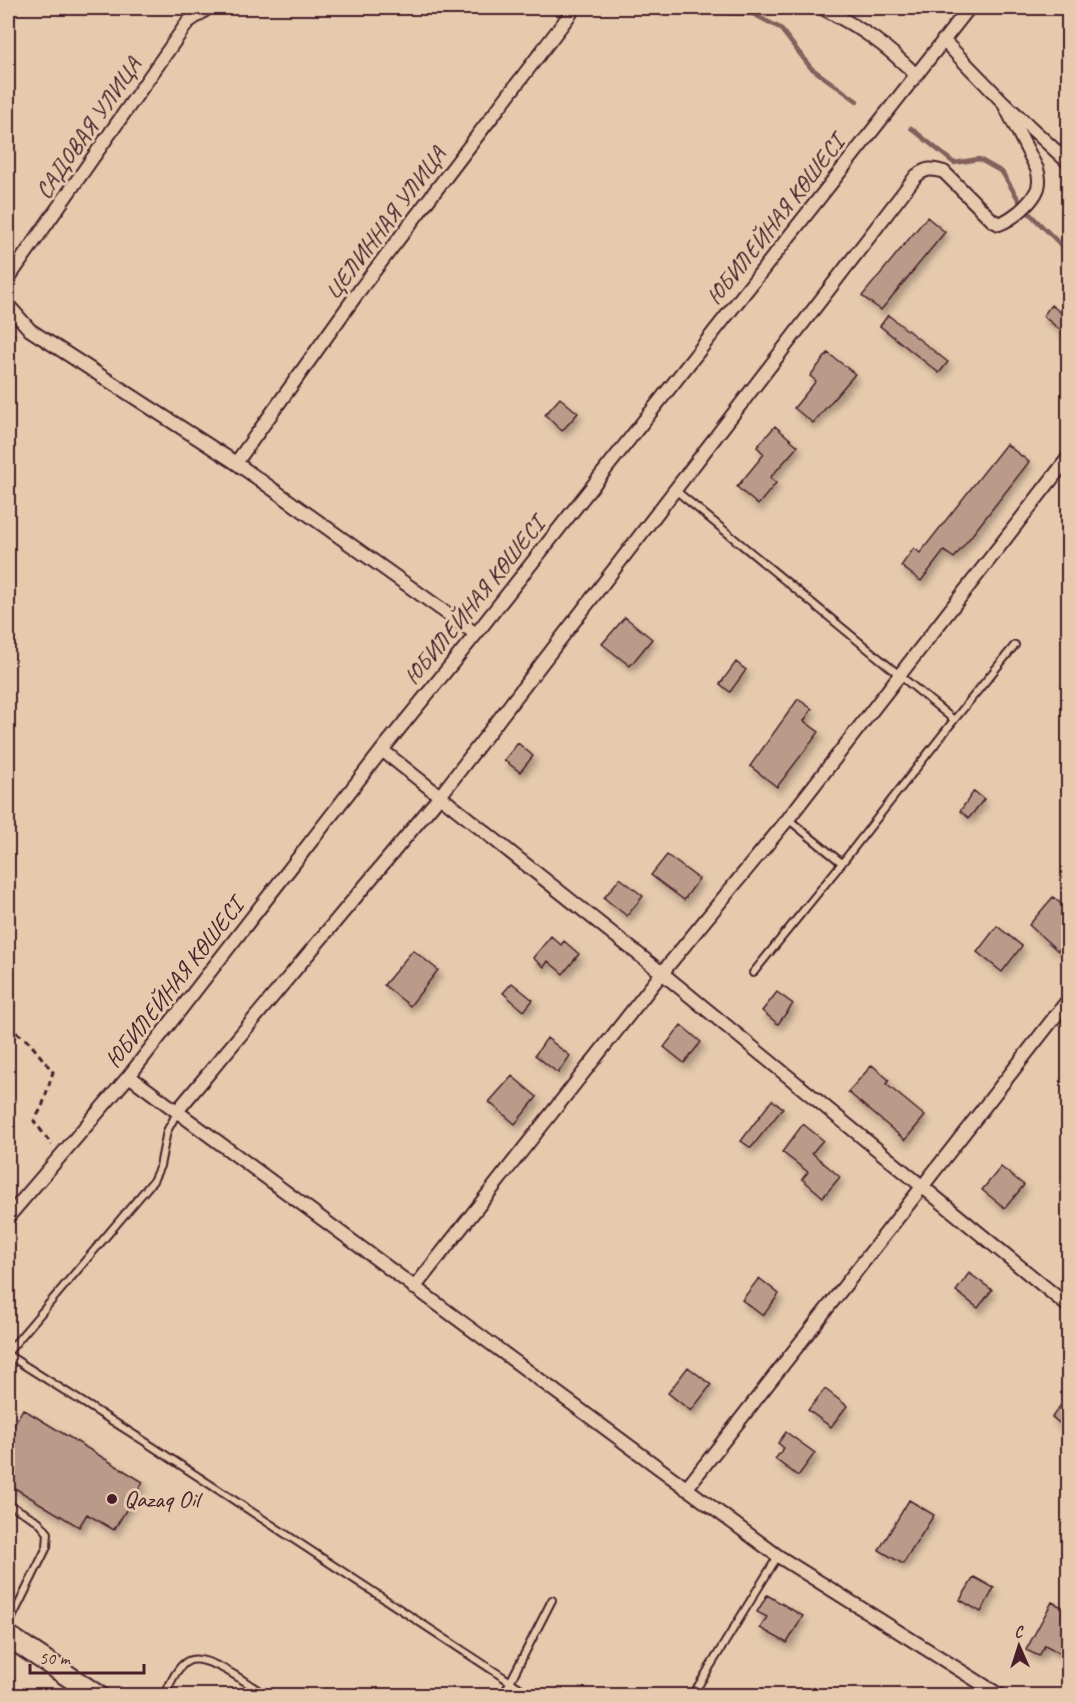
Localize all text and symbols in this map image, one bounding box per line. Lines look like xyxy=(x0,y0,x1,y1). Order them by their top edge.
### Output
street label: САДОВАЯ УЛИЦА xyxy=(28,51,148,204)
street label: ЮБИЛЕЙНАЯ КӨШЕСІ xyxy=(699,125,854,311)
street label: ЦЕЛИННАЯ УЛИЦА xyxy=(318,140,453,305)
street label: ЮБИЛЕЙНАЯ КӨШЕСІ xyxy=(397,507,554,691)
street label: ЮБИЛЕЙНАЯ КӨШЕСІ xyxy=(98,888,253,1074)
place label: Qazaq Oil xyxy=(124,1484,203,1514)
marker: Qazaq Oil xyxy=(105,1492,119,1506)
north arrow xyxy=(989,1616,1049,1676)
text: С xyxy=(1014,1622,1025,1642)
scale bar xyxy=(30,1637,144,1675)
text: 50 m xyxy=(39,1647,72,1669)

